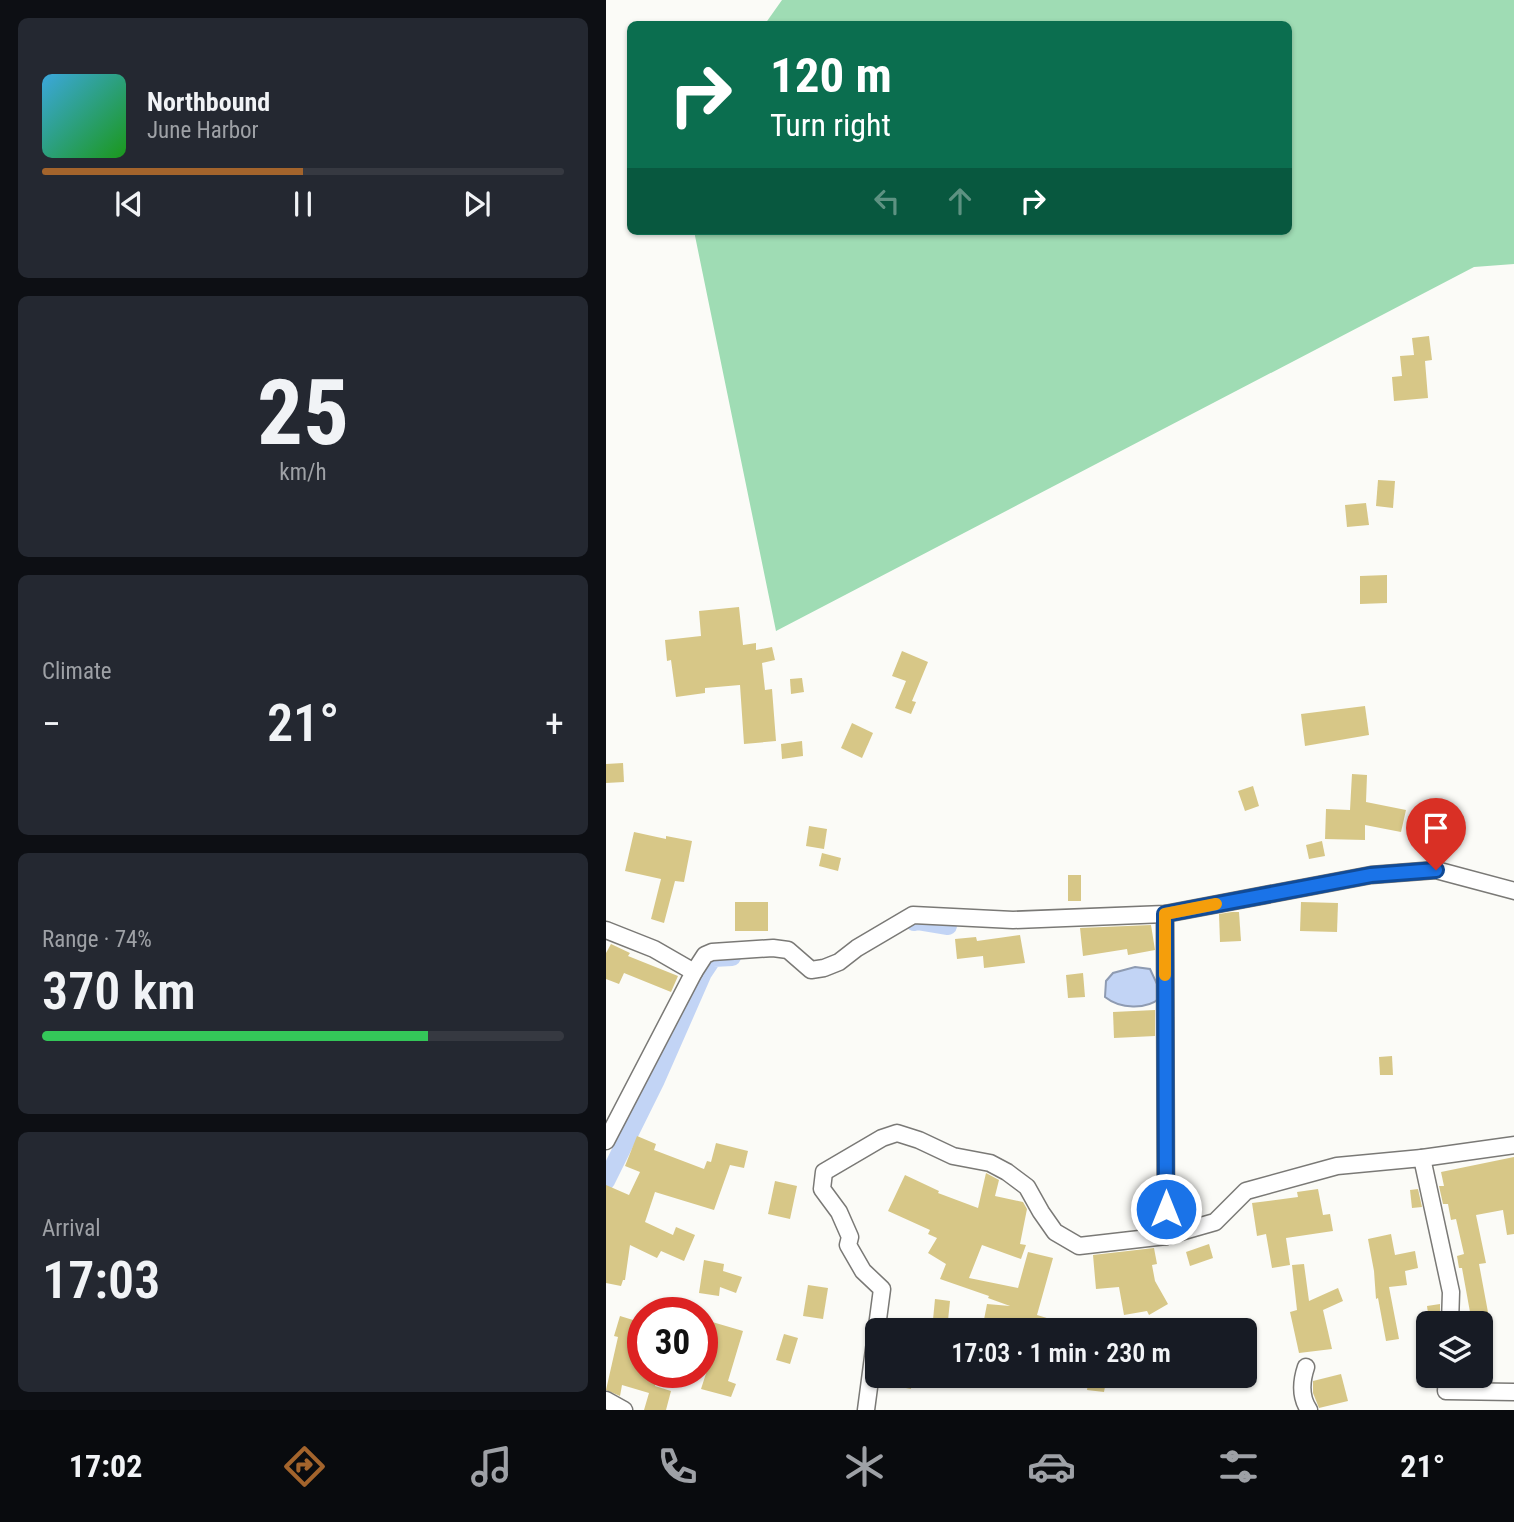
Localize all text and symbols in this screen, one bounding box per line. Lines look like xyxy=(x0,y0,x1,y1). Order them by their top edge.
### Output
text: 120 m xyxy=(770,47,892,104)
icon: right xyxy=(655,49,746,140)
text: Northbound xyxy=(147,87,270,117)
text: Turn right xyxy=(770,106,891,144)
text: June Harbor xyxy=(147,117,259,144)
icon: left xyxy=(868,182,906,220)
icon: ahead xyxy=(941,182,979,220)
icon: right xyxy=(1014,182,1052,220)
icon: previous xyxy=(110,185,148,223)
icon: pause xyxy=(284,185,322,223)
icon: next xyxy=(458,185,496,223)
text: 25 xyxy=(257,360,349,466)
text: km/h xyxy=(279,459,327,486)
text: Climate xyxy=(42,658,112,685)
text: 21° xyxy=(267,693,339,754)
text: − xyxy=(42,702,61,746)
text: + xyxy=(545,702,564,746)
pin xyxy=(1406,798,1466,870)
icon: arrive xyxy=(1417,809,1455,847)
text: Range · 74% xyxy=(42,926,152,953)
text: 370 km xyxy=(42,961,196,1022)
position arrow xyxy=(1129,1172,1203,1246)
text: Arrival xyxy=(42,1215,101,1242)
text: 17:03 xyxy=(42,1250,160,1311)
speed limit sign: 30 xyxy=(627,1297,718,1388)
map controls xyxy=(1416,1311,1493,1388)
button: layers xyxy=(1416,1311,1493,1388)
text: 17:03 · 1 min · 230 m xyxy=(951,1338,1171,1368)
icon: directions xyxy=(280,1442,329,1491)
icon: music xyxy=(467,1442,516,1491)
icon: phone xyxy=(653,1442,702,1491)
icon: climate xyxy=(840,1442,889,1491)
icon: car xyxy=(1027,1442,1076,1491)
icon: filters xyxy=(1214,1442,1263,1491)
text: 17:02 xyxy=(69,1447,142,1485)
text: 21° xyxy=(1400,1447,1445,1485)

